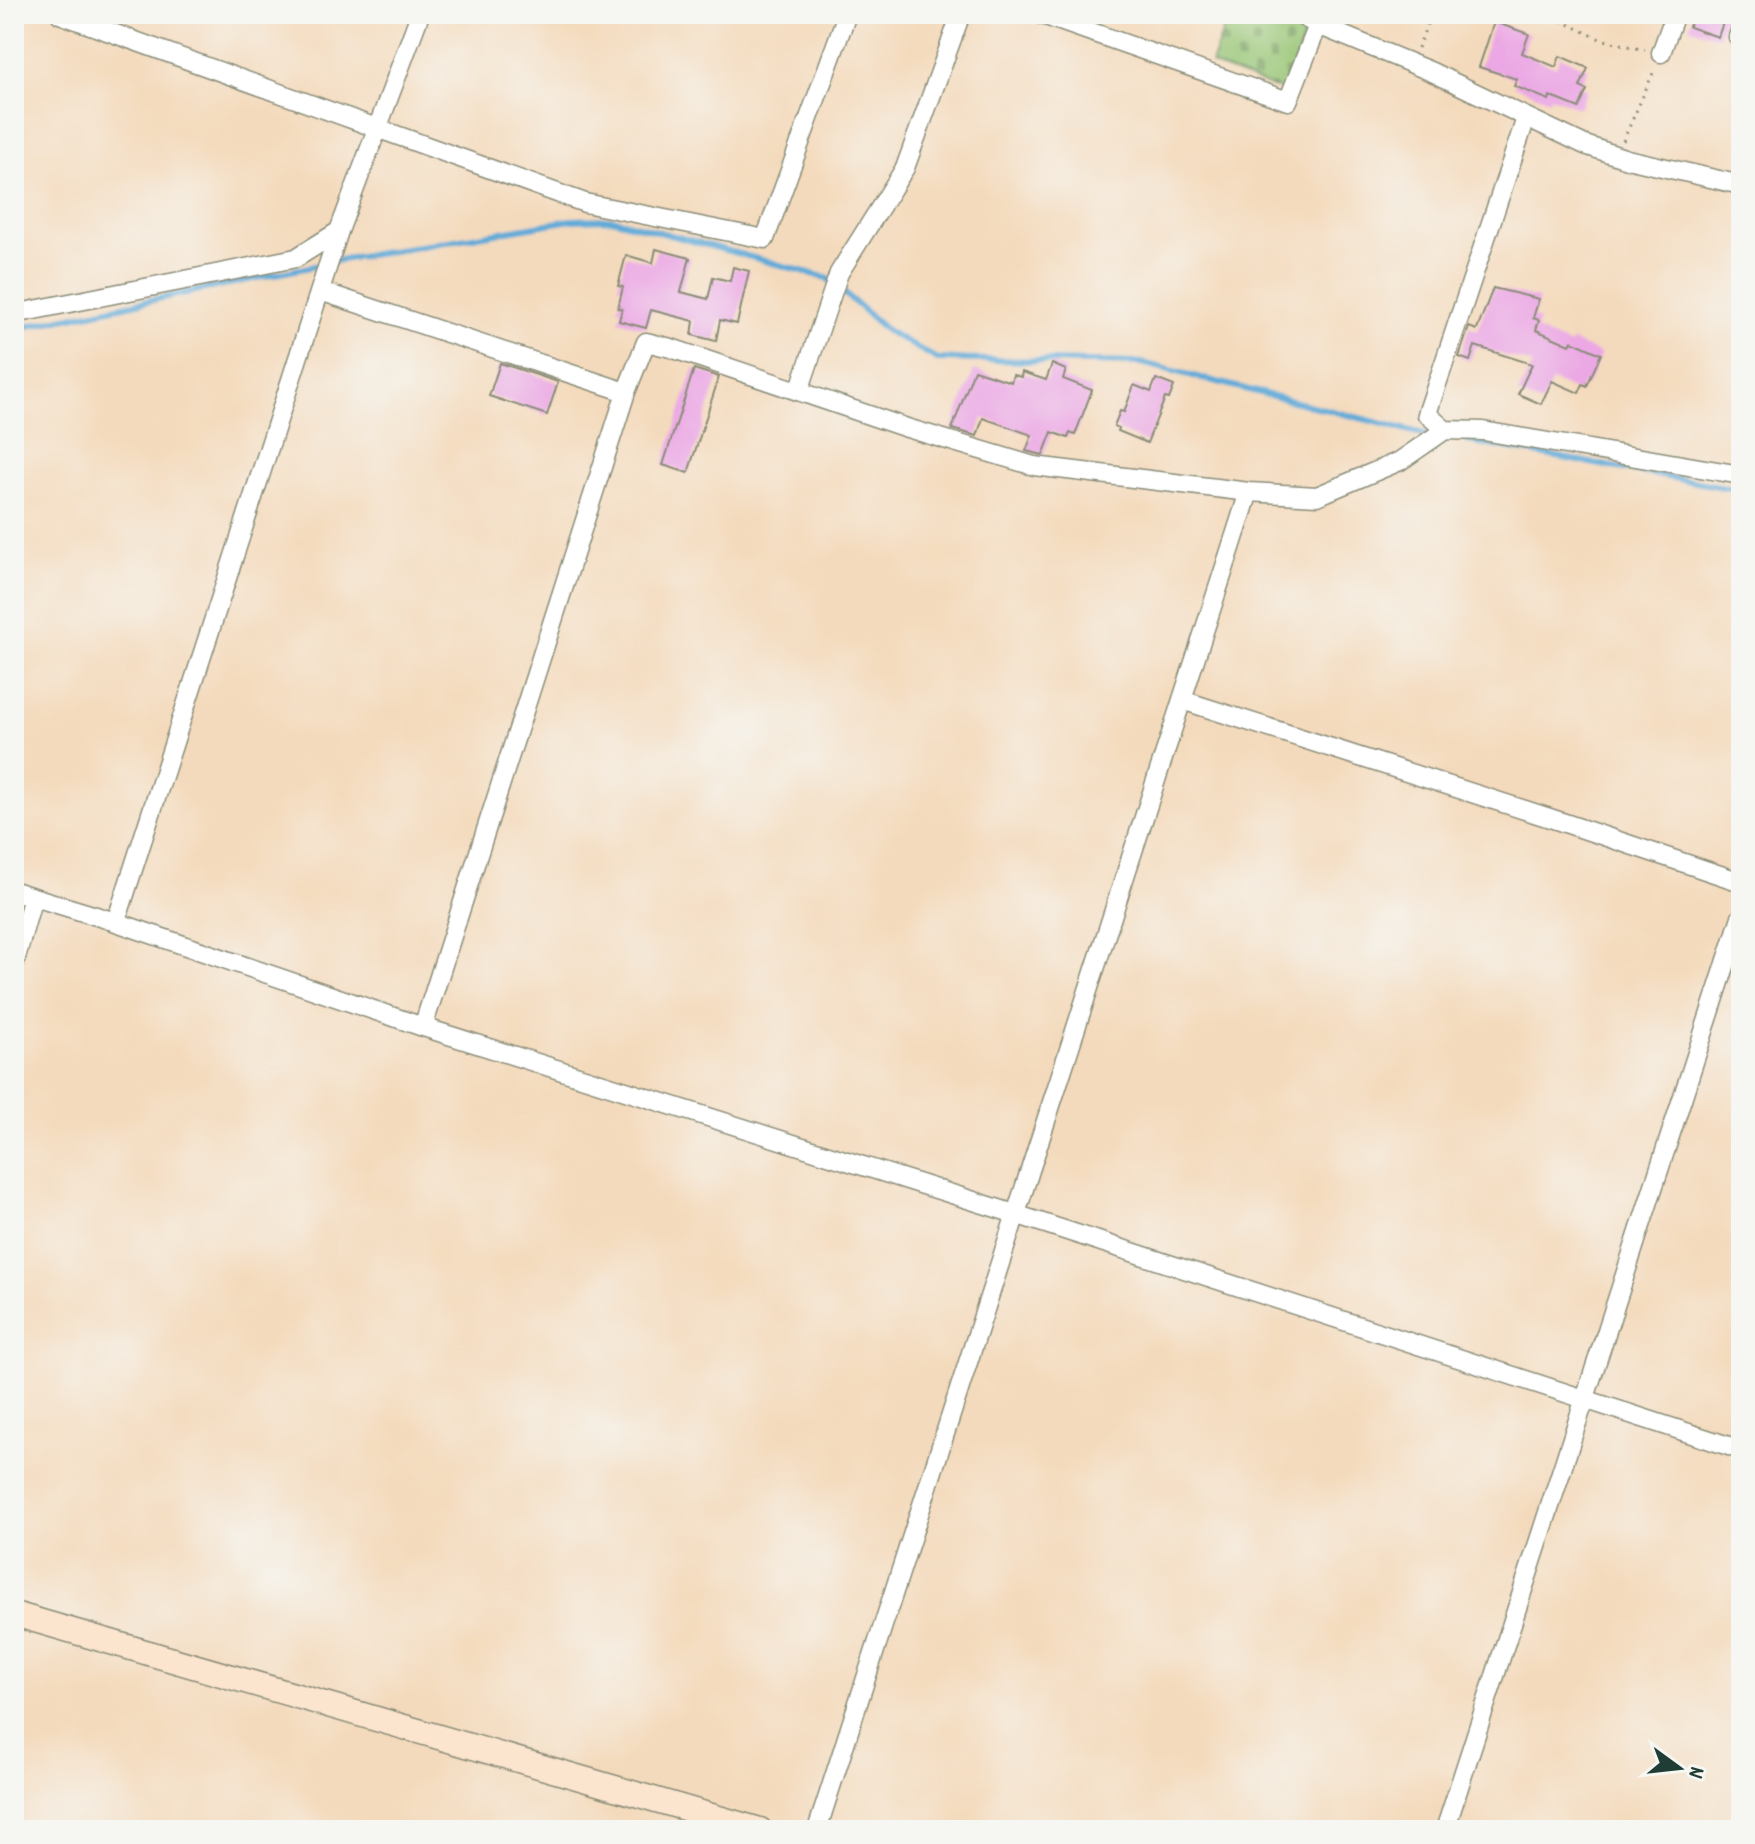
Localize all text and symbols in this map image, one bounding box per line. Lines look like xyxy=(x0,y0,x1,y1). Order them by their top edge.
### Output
north arrow xyxy=(1639,1728,1719,1808)
text: N xyxy=(1679,1763,1711,1782)

